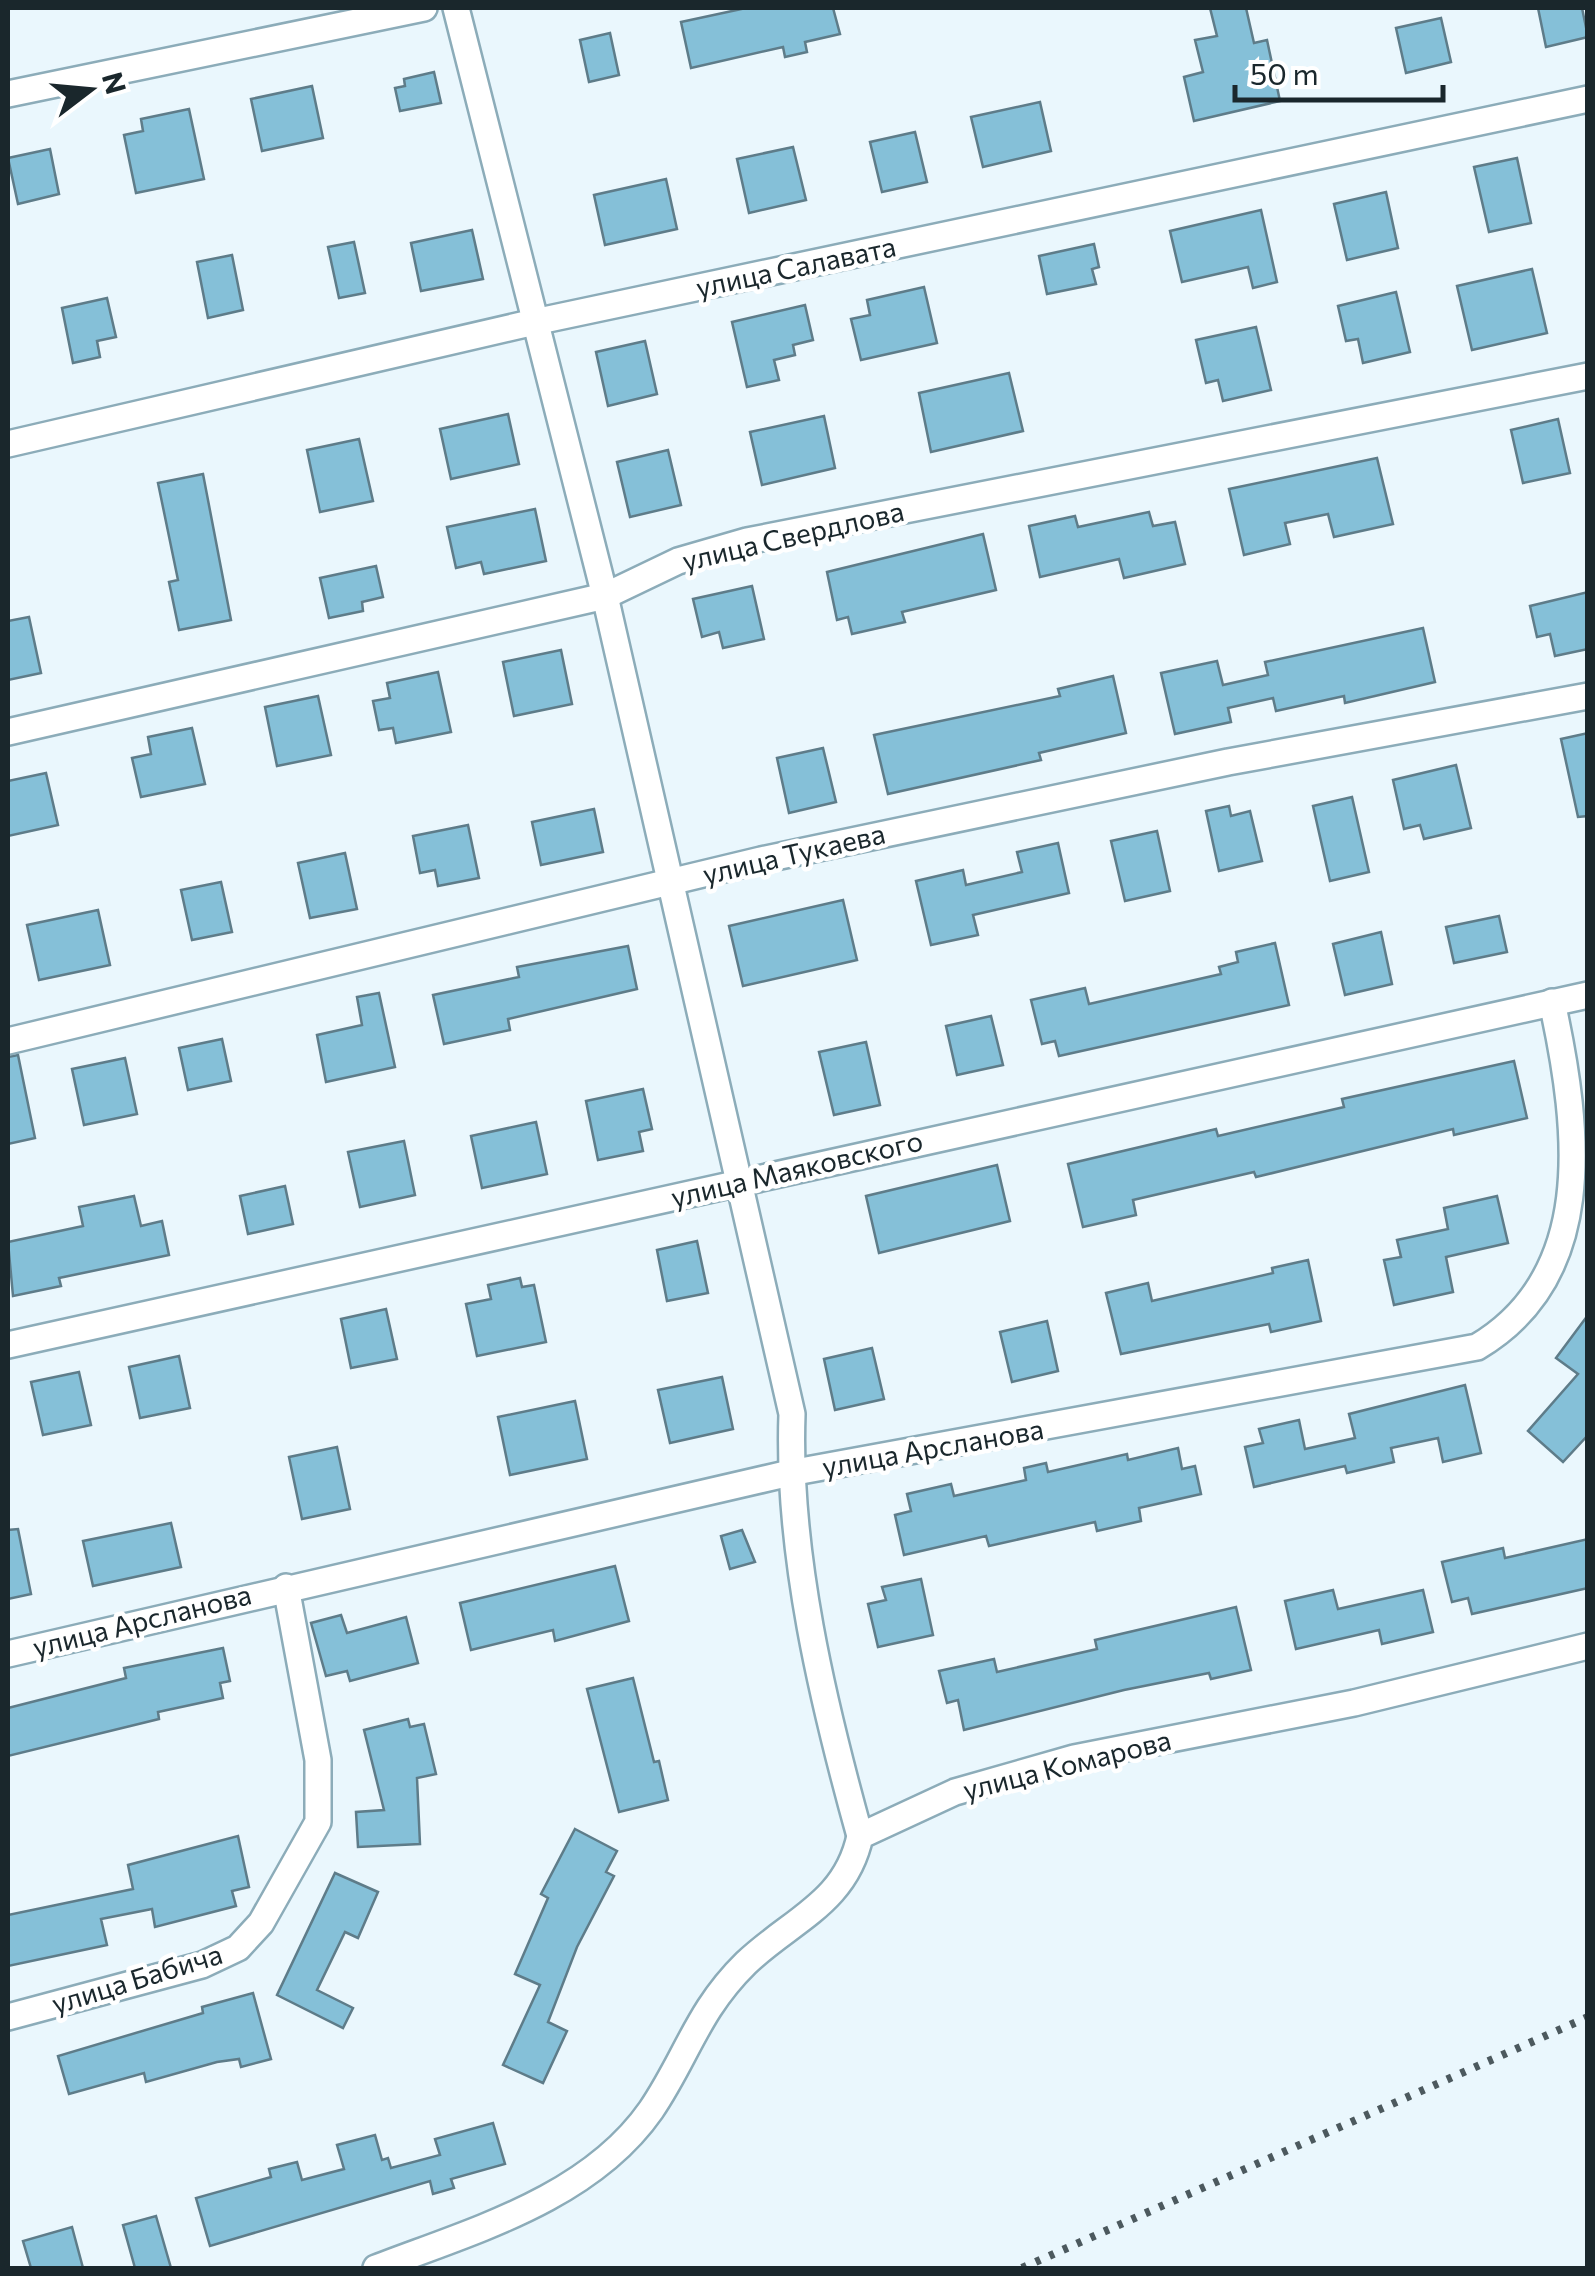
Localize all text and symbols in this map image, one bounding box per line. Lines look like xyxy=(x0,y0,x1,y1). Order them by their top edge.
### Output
north arrow xyxy=(40,40,140,140)
scale bar xyxy=(1235,40,1442,102)
text: 50 m xyxy=(1250,54,1319,91)
text: N xyxy=(96,68,134,98)
street label: улица Салавата xyxy=(693,228,899,304)
street label: улица Свердлова xyxy=(679,493,907,577)
street label: улица Тукаева xyxy=(699,816,888,891)
street label: улица Маяковского xyxy=(668,1123,926,1214)
street label: улица Арсланова xyxy=(819,1411,1046,1483)
street label: улица Арсланова xyxy=(29,1576,255,1664)
street label: улица Комарова xyxy=(959,1722,1174,1806)
street label: улица Бабича xyxy=(47,1936,226,2020)

